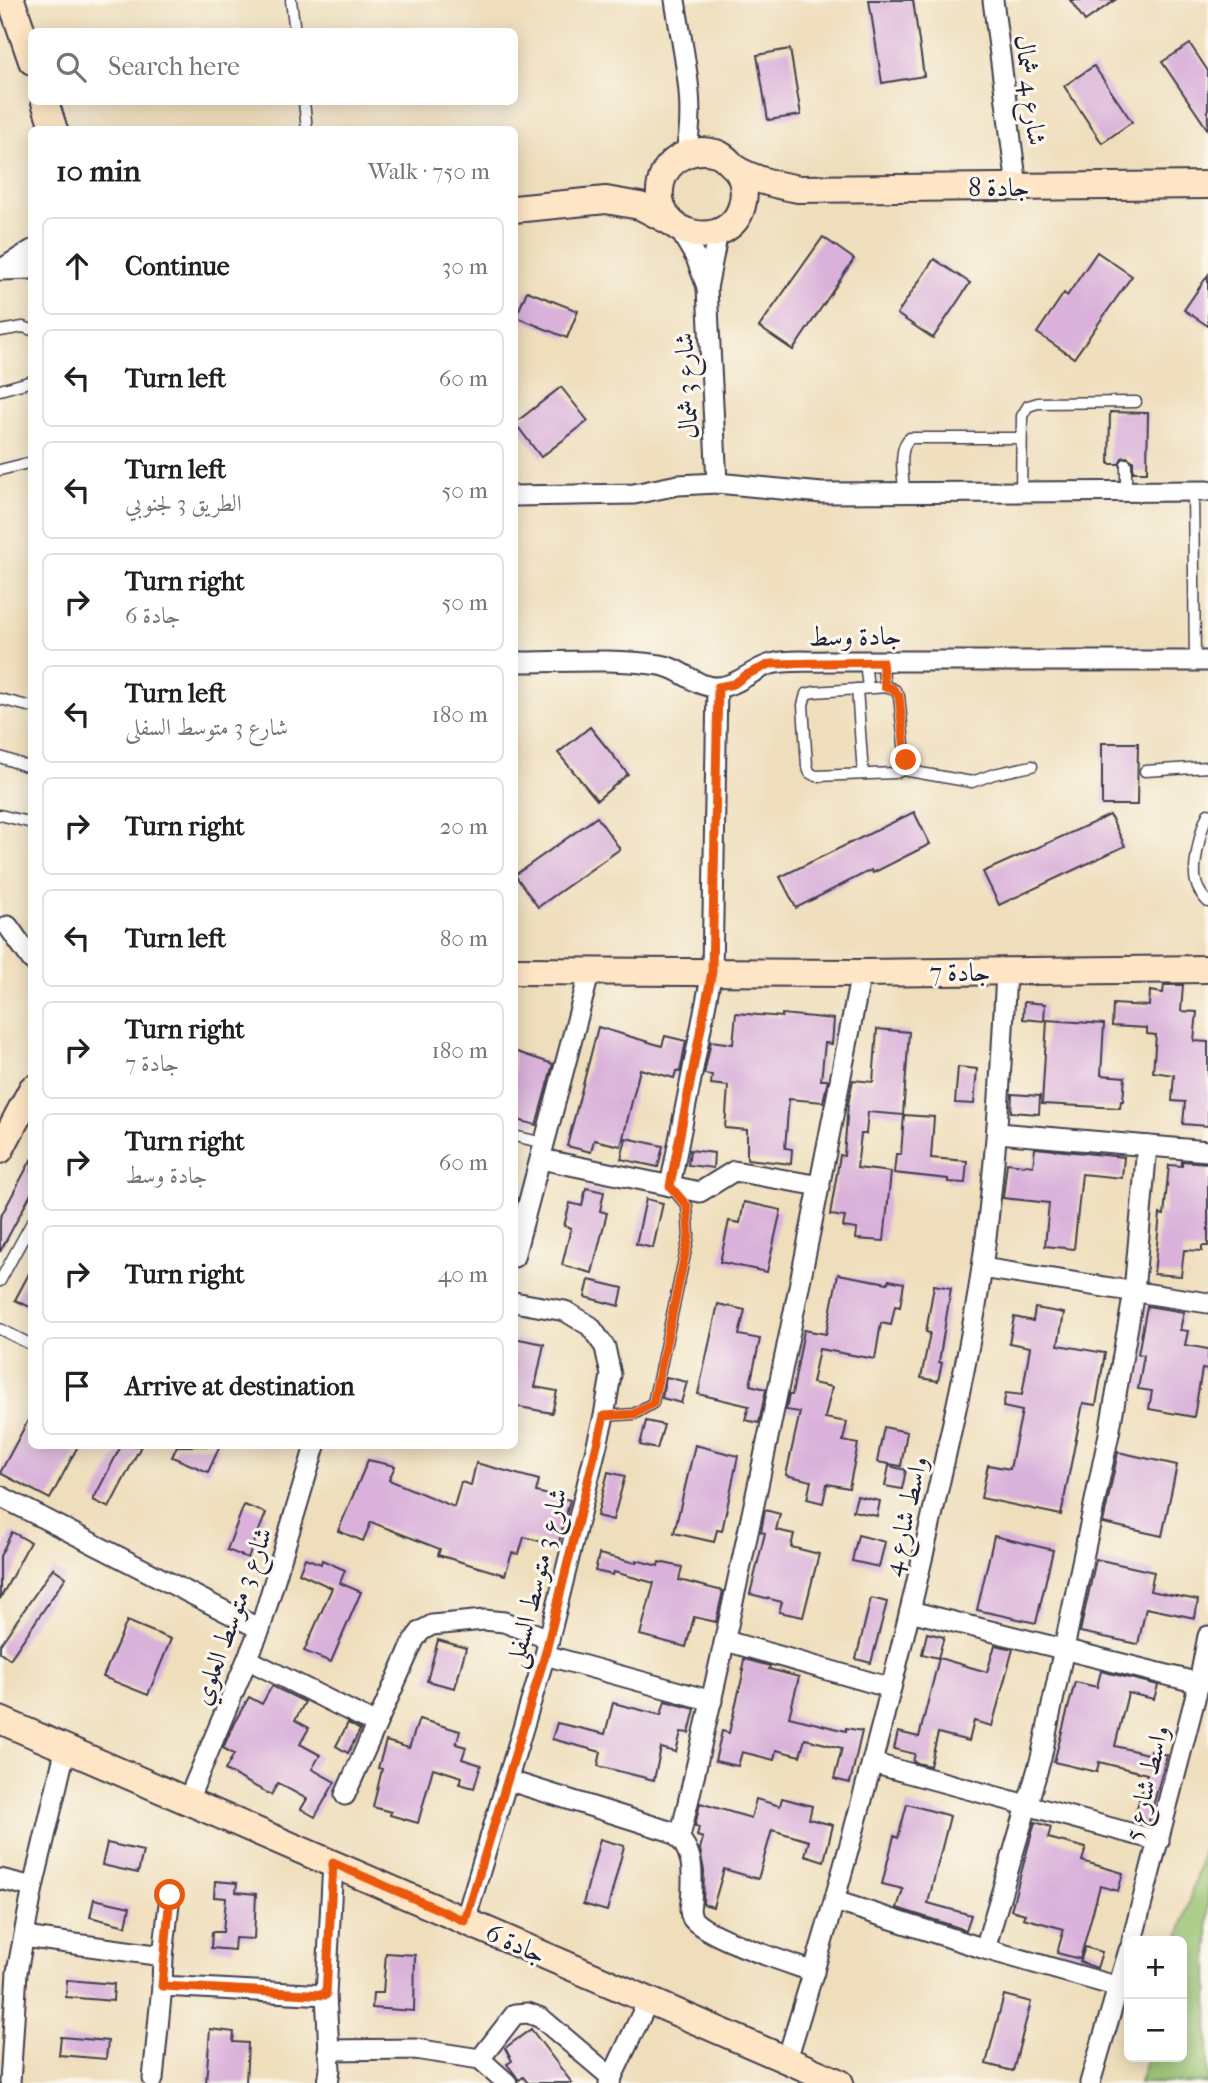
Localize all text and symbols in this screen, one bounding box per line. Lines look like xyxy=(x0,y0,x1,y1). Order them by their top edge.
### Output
search box xyxy=(28,28,518,105)
street label: شارع 4 شمال xyxy=(1002,33,1053,148)
icon: search xyxy=(52,48,90,86)
text: Search here xyxy=(108,51,240,82)
text: 10 min xyxy=(56,154,141,189)
text: Walk · 750 m xyxy=(368,158,490,185)
street label: جادة 8 xyxy=(968,172,1030,203)
icon: ahead xyxy=(58,247,96,285)
text: Continue xyxy=(125,251,230,282)
text: 30 m xyxy=(442,253,488,280)
street label: شارع 3 شمال xyxy=(668,332,711,440)
icon: left xyxy=(58,359,96,397)
text: Turn left xyxy=(125,363,226,394)
text: 60 m xyxy=(439,365,488,392)
text: Turn left xyxy=(125,454,226,485)
icon: left xyxy=(58,471,96,509)
text: 50 m xyxy=(441,477,488,504)
text: الطريق 3 لجنوبي xyxy=(125,490,242,517)
text: Turn right xyxy=(125,566,245,597)
icon: right xyxy=(58,583,96,621)
text: 50 m xyxy=(441,589,488,616)
text: جادة 6 xyxy=(125,602,180,629)
street label: جادة وسط xyxy=(808,620,902,653)
text: Turn left xyxy=(125,678,226,709)
icon: left xyxy=(58,695,96,733)
text: 180 m xyxy=(431,701,488,728)
text: شارع 3 متوسط السفلى xyxy=(125,714,288,741)
route end xyxy=(890,744,921,775)
icon: right xyxy=(58,807,96,845)
text: Turn right xyxy=(125,811,245,842)
text: 20 m xyxy=(439,813,488,840)
icon: left xyxy=(58,919,96,957)
text: Turn left xyxy=(125,923,226,954)
text: 80 m xyxy=(440,925,488,952)
street label: جادة 7 xyxy=(929,957,991,988)
text: Turn right xyxy=(125,1014,245,1045)
icon: right xyxy=(58,1031,96,1069)
text: 180 m xyxy=(431,1037,488,1064)
text: جادة 7 xyxy=(125,1050,179,1077)
text: Turn right xyxy=(125,1126,245,1157)
icon: right xyxy=(58,1143,96,1181)
text: 60 m xyxy=(439,1149,488,1176)
text: جادة وسط xyxy=(125,1162,208,1189)
icon: right xyxy=(58,1255,96,1293)
text: Turn right xyxy=(125,1259,245,1290)
text: 40 m xyxy=(438,1261,488,1288)
icon: arrive xyxy=(58,1367,96,1405)
text: Arrive at destination xyxy=(125,1371,355,1402)
street label: واسط شارع 4 xyxy=(877,1453,940,1580)
street label: شارع 3 متوسط السفلى xyxy=(499,1485,580,1673)
street label: شارع 3 متوسط العلوي xyxy=(186,1523,285,1711)
street label: واسط شارع 5 xyxy=(1117,1722,1182,1846)
route start xyxy=(154,1879,185,1910)
street label: جادة 6 xyxy=(481,1917,551,1970)
map controls xyxy=(1124,1936,1187,2062)
button: + xyxy=(1124,1936,1187,1999)
button: − xyxy=(1124,1999,1187,2062)

